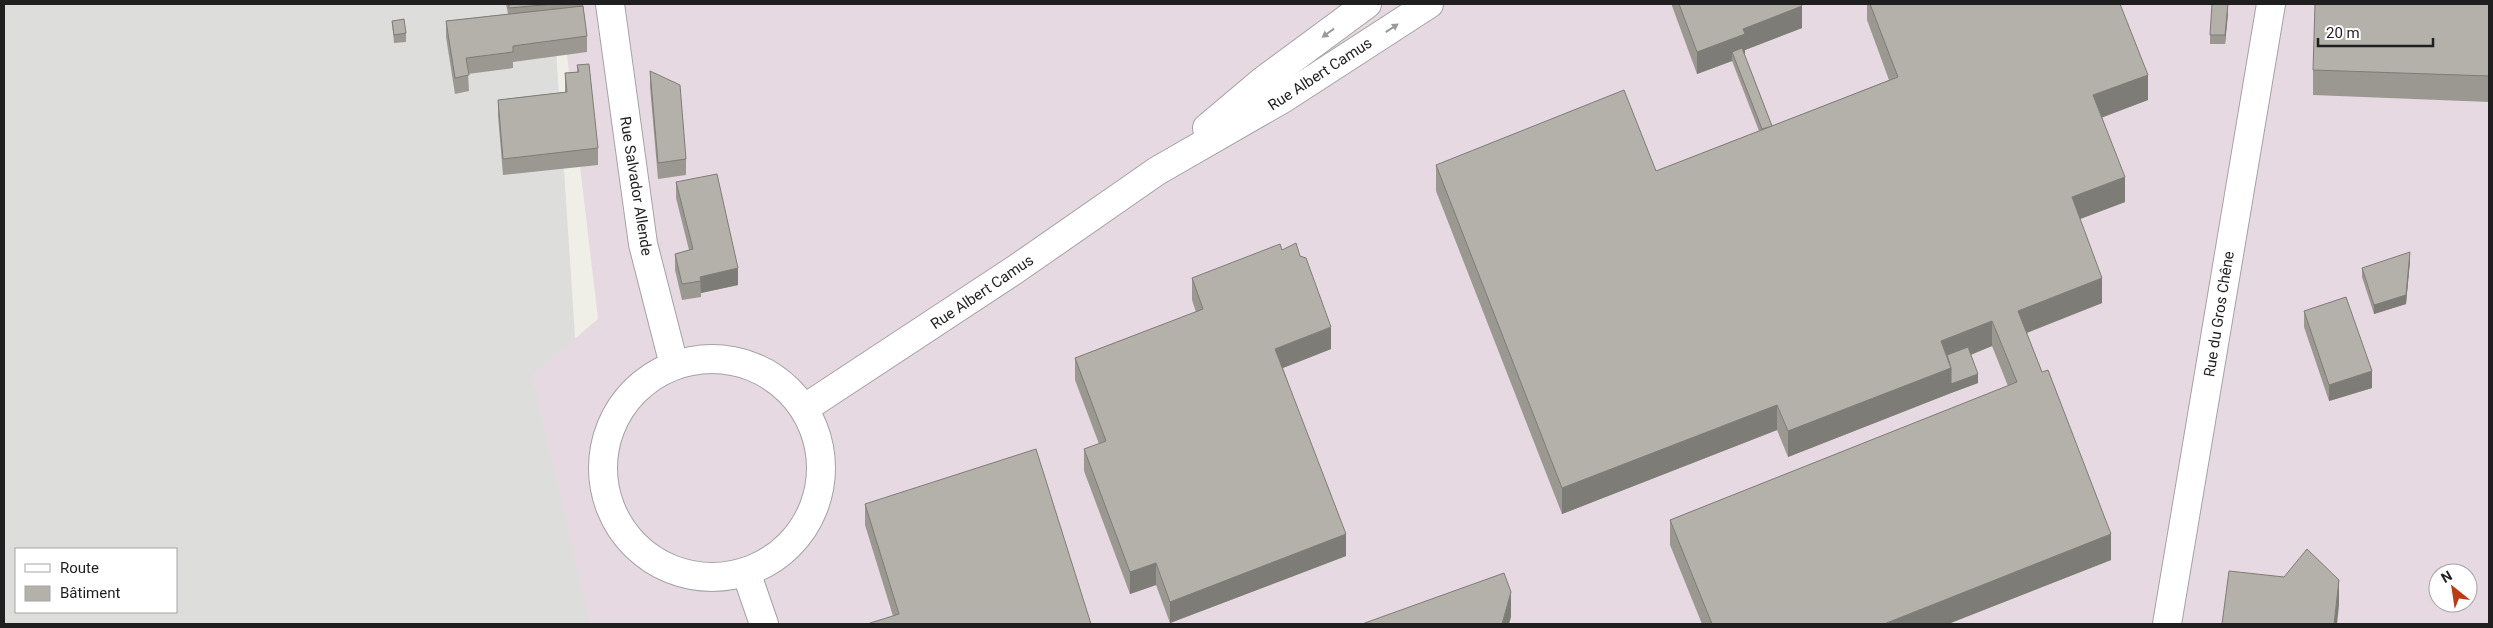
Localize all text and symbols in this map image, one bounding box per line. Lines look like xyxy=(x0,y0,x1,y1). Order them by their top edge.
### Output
scale bar xyxy=(2318,15,2433,47)
one-way arrow xyxy=(1386,23,1399,33)
text: 20 m xyxy=(2326,24,2360,42)
one-way arrow xyxy=(1321,28,1335,38)
street label: Rue Albert Camus xyxy=(1265,34,1375,114)
street label: Rue Salvador Allende xyxy=(616,115,656,257)
street label: Rue du Gros Chêne xyxy=(2200,250,2238,378)
street label: Rue Albert Camus xyxy=(927,251,1037,333)
legend xyxy=(15,548,178,613)
text: Route xyxy=(60,559,99,577)
north arrow xyxy=(2428,563,2478,613)
text: N xyxy=(2438,567,2455,586)
text: Bâtiment xyxy=(60,584,120,602)

